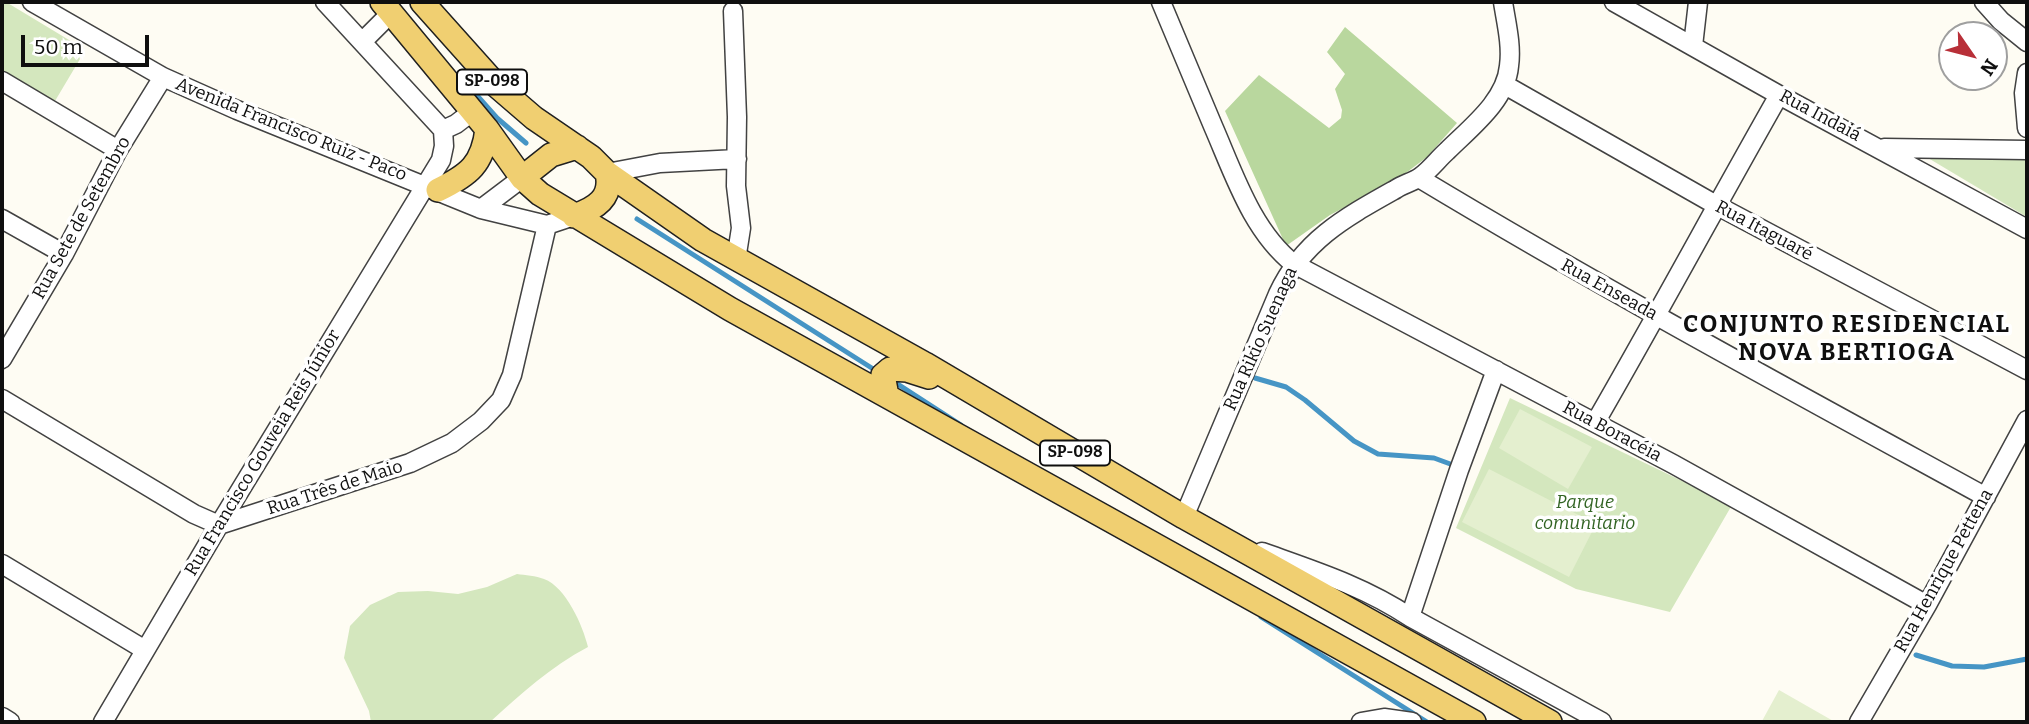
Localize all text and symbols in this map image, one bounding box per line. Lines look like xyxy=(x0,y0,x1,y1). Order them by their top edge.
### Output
scale bar xyxy=(24,21,152,65)
north arrow xyxy=(1938,21,2008,91)
text: 50 m xyxy=(34,34,83,60)
text: N xyxy=(1975,55,2003,80)
road number: SP-098 xyxy=(457,69,527,94)
street label: Avenida Francisco Ruiz - Paco xyxy=(172,74,410,186)
street label: Rua Indaiá xyxy=(1776,86,1864,146)
street label: Rua Sete de Setembro xyxy=(28,133,136,303)
street label: Rua Itaguaré xyxy=(1712,196,1816,266)
street label: Rua Enseada xyxy=(1557,255,1661,325)
street label: Rua Rikio Suenaga xyxy=(1220,264,1302,414)
district label: CONJUNTO RESIDENCIAL NOVA BERTIOGA xyxy=(1686,311,2008,367)
street label: Rua Francisco Gouveia Reis Júnior xyxy=(181,326,345,580)
street label: Rua Boracéia xyxy=(1559,397,1665,467)
road number: SP-098 xyxy=(1040,440,1110,466)
street label: Rua Três de Maio xyxy=(264,456,406,520)
street label: Rua Henrique Pettena xyxy=(1890,485,1998,657)
park label: Parque comunitario xyxy=(1535,492,1635,534)

